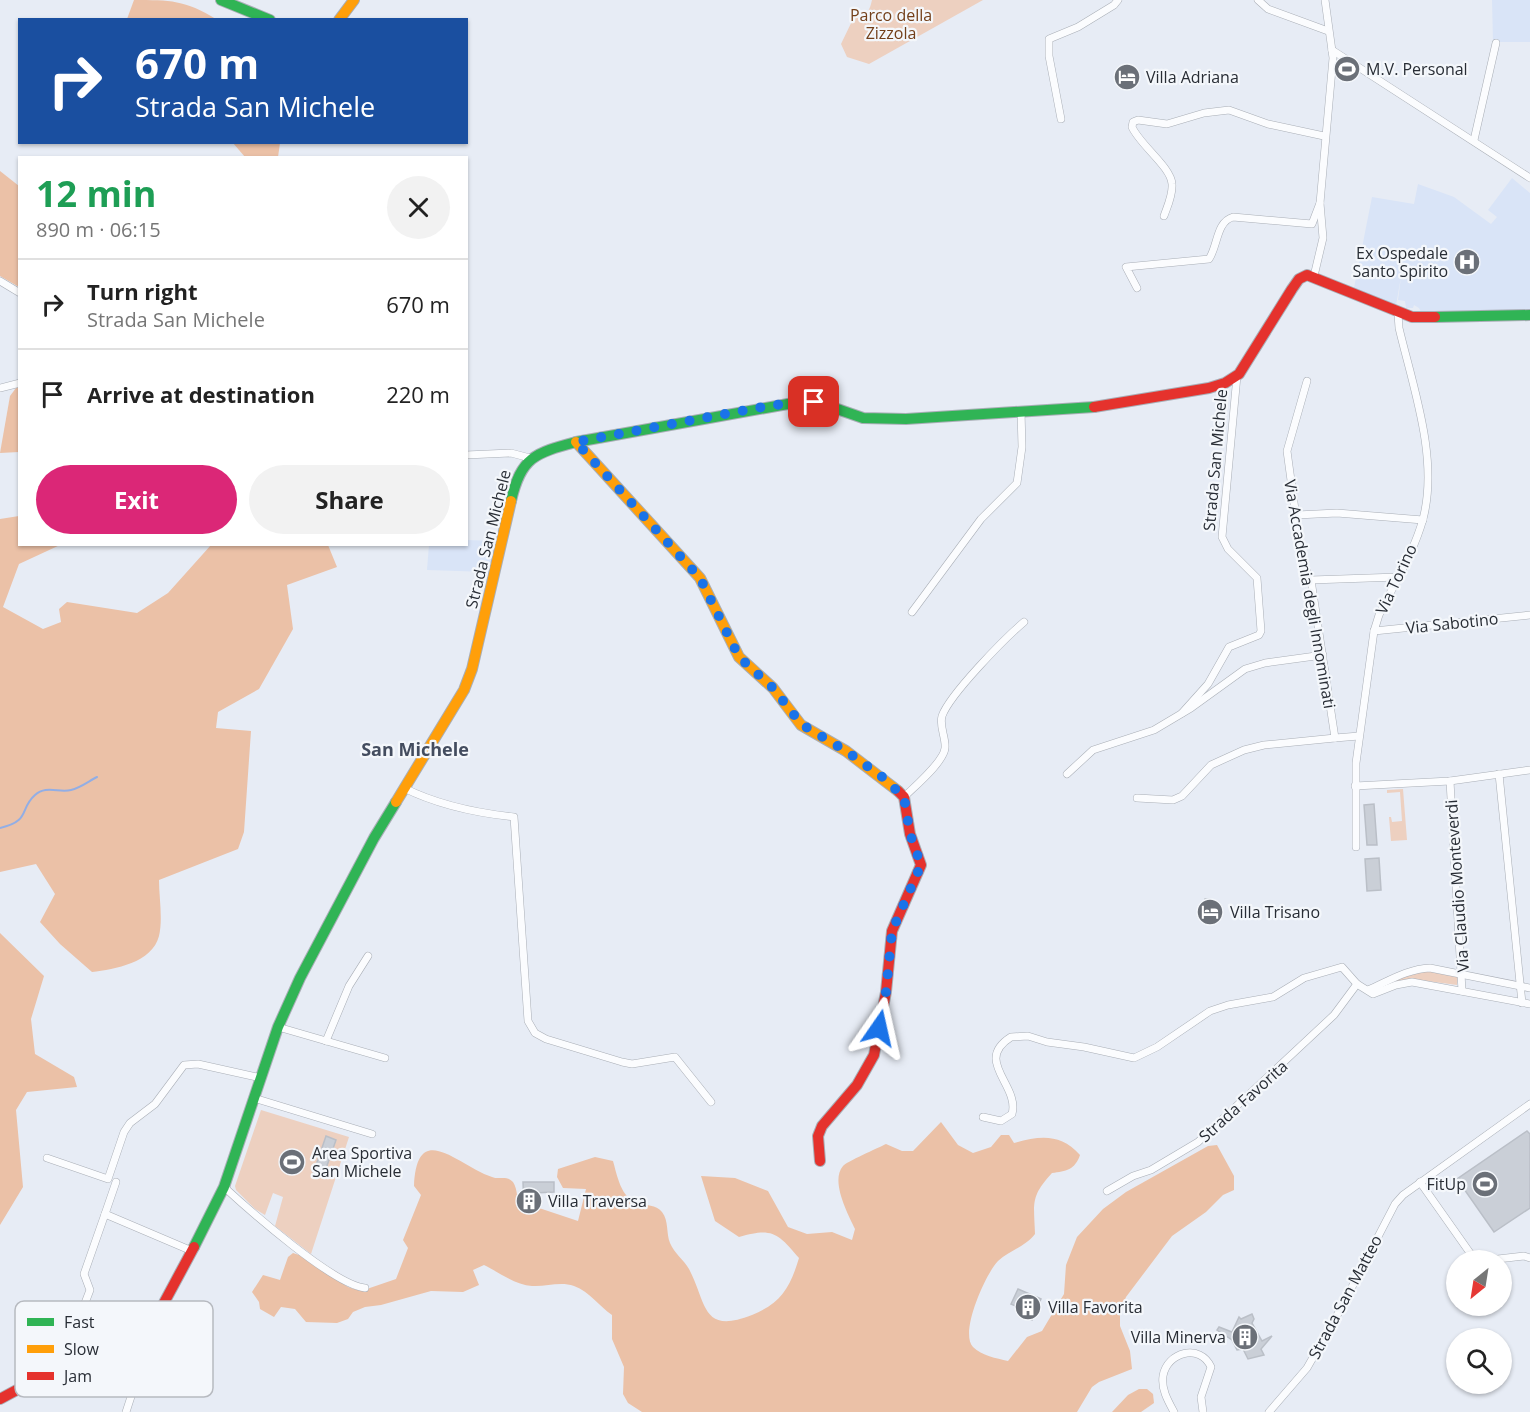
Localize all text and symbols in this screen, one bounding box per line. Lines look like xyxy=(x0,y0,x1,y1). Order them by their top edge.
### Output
park label: Parco della Zizzola xyxy=(850,4,932,44)
text: 670 m xyxy=(135,34,259,91)
icon: right xyxy=(36,42,114,120)
sports icon: M.V. Personal xyxy=(1332,54,1362,84)
place label: M.V. Personal xyxy=(1366,58,1468,80)
hotel icon: Villa Adriana xyxy=(1112,62,1142,92)
place label: Villa Adriana xyxy=(1146,66,1239,88)
text: Strada San Michele xyxy=(135,88,375,125)
text: 12 min xyxy=(36,169,157,218)
button: close xyxy=(387,176,450,239)
text: 890 m · 06:15 xyxy=(36,216,161,243)
place label: Ex Ospedale Santo Spirito xyxy=(1353,242,1448,282)
hospital icon: Ex Ospedale Santo Spirito xyxy=(1452,247,1482,277)
text: Turn right xyxy=(87,276,198,306)
icon: right xyxy=(36,288,69,321)
text: 670 m xyxy=(386,289,450,319)
text: Strada San Michele xyxy=(87,306,265,333)
pin xyxy=(788,376,839,427)
icon: arrive xyxy=(36,378,69,411)
text: Arrive at destination xyxy=(87,379,315,409)
text: 220 m xyxy=(386,379,450,409)
icon: arrive xyxy=(797,385,830,418)
street label: Strada San Michele xyxy=(1198,388,1232,532)
button: Exit xyxy=(36,465,237,534)
button: Share xyxy=(249,465,450,534)
street label: Strada San Michele xyxy=(460,467,516,611)
street label: Via Accademia degli Innominati xyxy=(1279,478,1341,710)
street label: Via Torino xyxy=(1370,540,1422,618)
street label: Via Sabotino xyxy=(1405,607,1499,639)
district label: San Michele xyxy=(361,737,469,761)
street label: Via Claudio Monteverdi xyxy=(1440,799,1474,973)
hotel icon: Villa Trisano xyxy=(1195,897,1225,927)
place label: Villa Trisano xyxy=(1230,901,1320,923)
position arrow xyxy=(847,996,911,1060)
street label: Strada Favorita xyxy=(1194,1055,1292,1147)
place label: Area Sportiva San Michele xyxy=(312,1142,412,1182)
sports icon: Area Sportiva San Michele xyxy=(277,1147,307,1177)
sports icon: FitUp xyxy=(1470,1169,1500,1199)
place label: FitUp xyxy=(1427,1173,1466,1195)
building icon: Villa Traversa xyxy=(514,1186,544,1216)
place label: Villa Traversa xyxy=(548,1190,647,1212)
street label: Strada San Matteo xyxy=(1303,1231,1387,1363)
north arrow xyxy=(1446,1250,1512,1316)
map controls xyxy=(1446,1250,1512,1394)
building icon: Villa Favorita xyxy=(1013,1292,1043,1322)
place label: Villa Favorita xyxy=(1048,1296,1143,1318)
legend xyxy=(15,1301,213,1397)
text: Fast xyxy=(64,1311,95,1333)
building icon: Villa Minerva xyxy=(1230,1322,1260,1352)
place label: Villa Minerva xyxy=(1131,1326,1226,1348)
button: search xyxy=(1446,1328,1512,1394)
text: Slow xyxy=(64,1338,99,1360)
text: Jam xyxy=(62,1365,92,1387)

